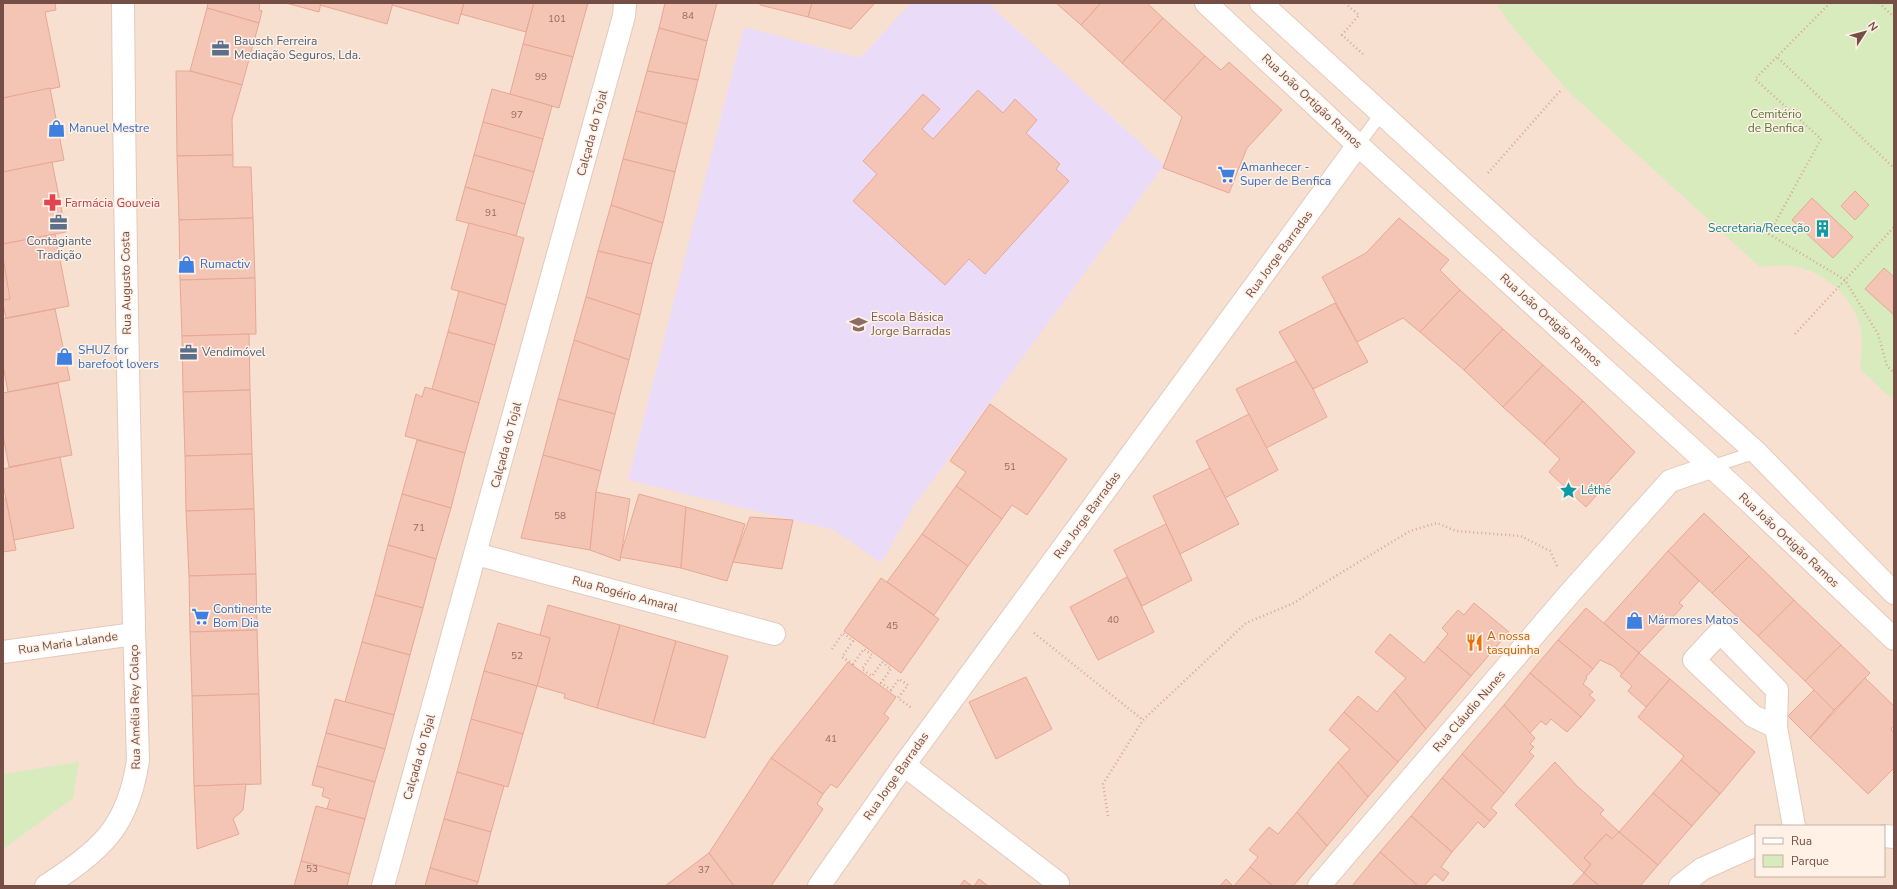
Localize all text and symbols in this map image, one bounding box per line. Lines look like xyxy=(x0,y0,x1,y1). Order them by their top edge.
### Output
house number: 84 xyxy=(682,9,694,23)
house number: 101 xyxy=(548,12,566,26)
north arrow xyxy=(1845,12,1885,52)
text: N xyxy=(1864,19,1881,34)
place label: Bausch Ferreira Mediação Seguros, Lda. xyxy=(234,33,361,63)
office icon: Bausch Ferreira Mediação Seguros, Lda. xyxy=(211,38,231,58)
street label: Rua João Ortigão Ramos xyxy=(1258,50,1366,152)
house number: 99 xyxy=(535,70,547,84)
street label: Calçada do Tojal xyxy=(573,88,611,178)
park label: Cemitério de Benfica xyxy=(1748,106,1804,136)
house number: 97 xyxy=(511,108,523,122)
shop icon: Manuel Mestre xyxy=(46,118,66,138)
place label: Manuel Mestre xyxy=(69,120,149,136)
place label: Amanhecer - Super de Benfica xyxy=(1240,159,1331,189)
supermarket icon: Amanhecer - Super de Benfica xyxy=(1217,164,1237,184)
pharmacy icon: Farmácia Gouveia xyxy=(42,193,62,213)
place label: Farmácia Gouveia xyxy=(65,195,160,211)
house number: 91 xyxy=(485,206,497,220)
street label: Rua Jorge Barradas xyxy=(1242,207,1316,301)
office icon: Contagiante Tradição xyxy=(49,212,69,232)
building icon: Secretaria/Receção xyxy=(1813,218,1833,238)
place label: Secretaria/Receção xyxy=(1708,220,1810,236)
street label: Rua Augusto Costa xyxy=(117,231,135,335)
place label: Contagiante Tradição xyxy=(26,233,92,263)
shop icon: Rumactiv xyxy=(177,254,197,274)
place label: Rumactiv xyxy=(200,256,251,272)
street label: Rua João Ortigão Ramos xyxy=(1497,270,1606,370)
place label: Escola Básica Jorge Barradas xyxy=(870,309,951,339)
school or university icon: Escola Básica Jorge Barradas xyxy=(848,314,868,334)
place label: SHUZ for barefoot lovers xyxy=(78,342,159,372)
office icon: Vendimóvel xyxy=(179,342,199,362)
place label: Vendimóvel xyxy=(201,344,266,360)
shop icon: SHUZ for barefoot lovers xyxy=(55,347,75,367)
street label: Calçada do Tojal xyxy=(487,400,525,490)
house number: 51 xyxy=(1004,460,1016,474)
street label: Rua Jorge Barradas xyxy=(1050,468,1124,562)
place icon: Lḗthē xyxy=(1558,480,1578,500)
place label: Lḗthē xyxy=(1581,482,1611,498)
street label: Rua João Ortigão Ramos xyxy=(1735,489,1843,591)
house number: 58 xyxy=(554,509,566,523)
house number: 71 xyxy=(413,521,425,535)
street label: Rua Rogério Amaral xyxy=(570,572,680,616)
place label: Continente Bom Dia xyxy=(213,601,272,631)
supermarket icon: Continente Bom Dia xyxy=(190,606,210,626)
shop icon: Mármores Matos xyxy=(1625,610,1645,630)
place label: Mármores Matos xyxy=(1648,612,1739,628)
house number: 40 xyxy=(1107,613,1119,627)
house number: 45 xyxy=(886,619,898,633)
street label: Rua Maria Lalande xyxy=(17,628,119,658)
place label: A nossa tasquinha xyxy=(1487,628,1540,658)
restaurant icon: A nossa tasquinha xyxy=(1464,633,1484,653)
street label: Rua Amélia Rey Colaço xyxy=(126,644,144,770)
house number: 52 xyxy=(511,649,523,663)
street label: Rua Cláudio Nunes xyxy=(1429,667,1509,755)
street label: Calçada do Tojal xyxy=(399,712,439,802)
street label: Rua Jorge Barradas xyxy=(860,729,933,823)
house number: 41 xyxy=(825,732,837,746)
legend xyxy=(1755,825,1885,877)
text: Rua xyxy=(1791,833,1812,849)
text: Parque xyxy=(1791,853,1829,869)
house number: 53 xyxy=(306,862,318,876)
house number: 37 xyxy=(698,863,710,877)

